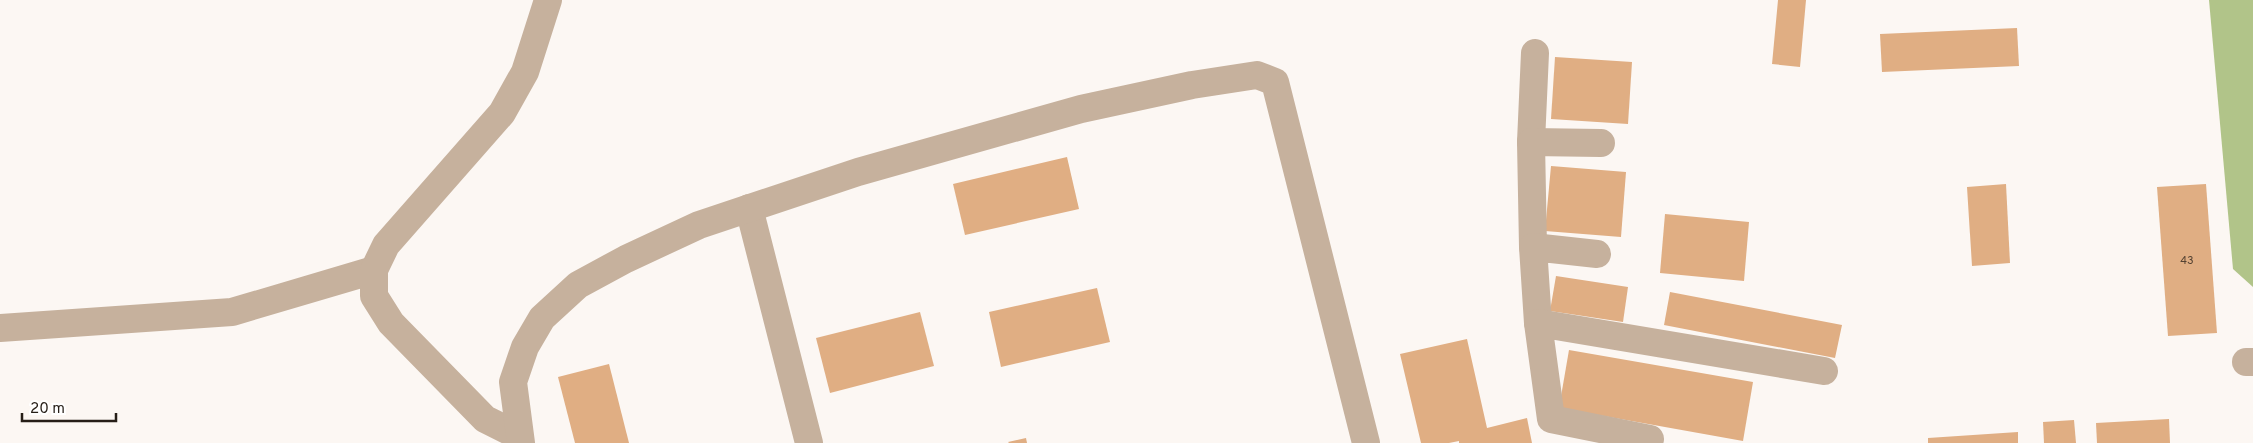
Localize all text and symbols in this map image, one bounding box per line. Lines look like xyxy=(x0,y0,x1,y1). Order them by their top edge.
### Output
house number: 43 xyxy=(2180,254,2194,268)
scale bar xyxy=(22,390,116,422)
text: 20 m xyxy=(30,400,65,419)

